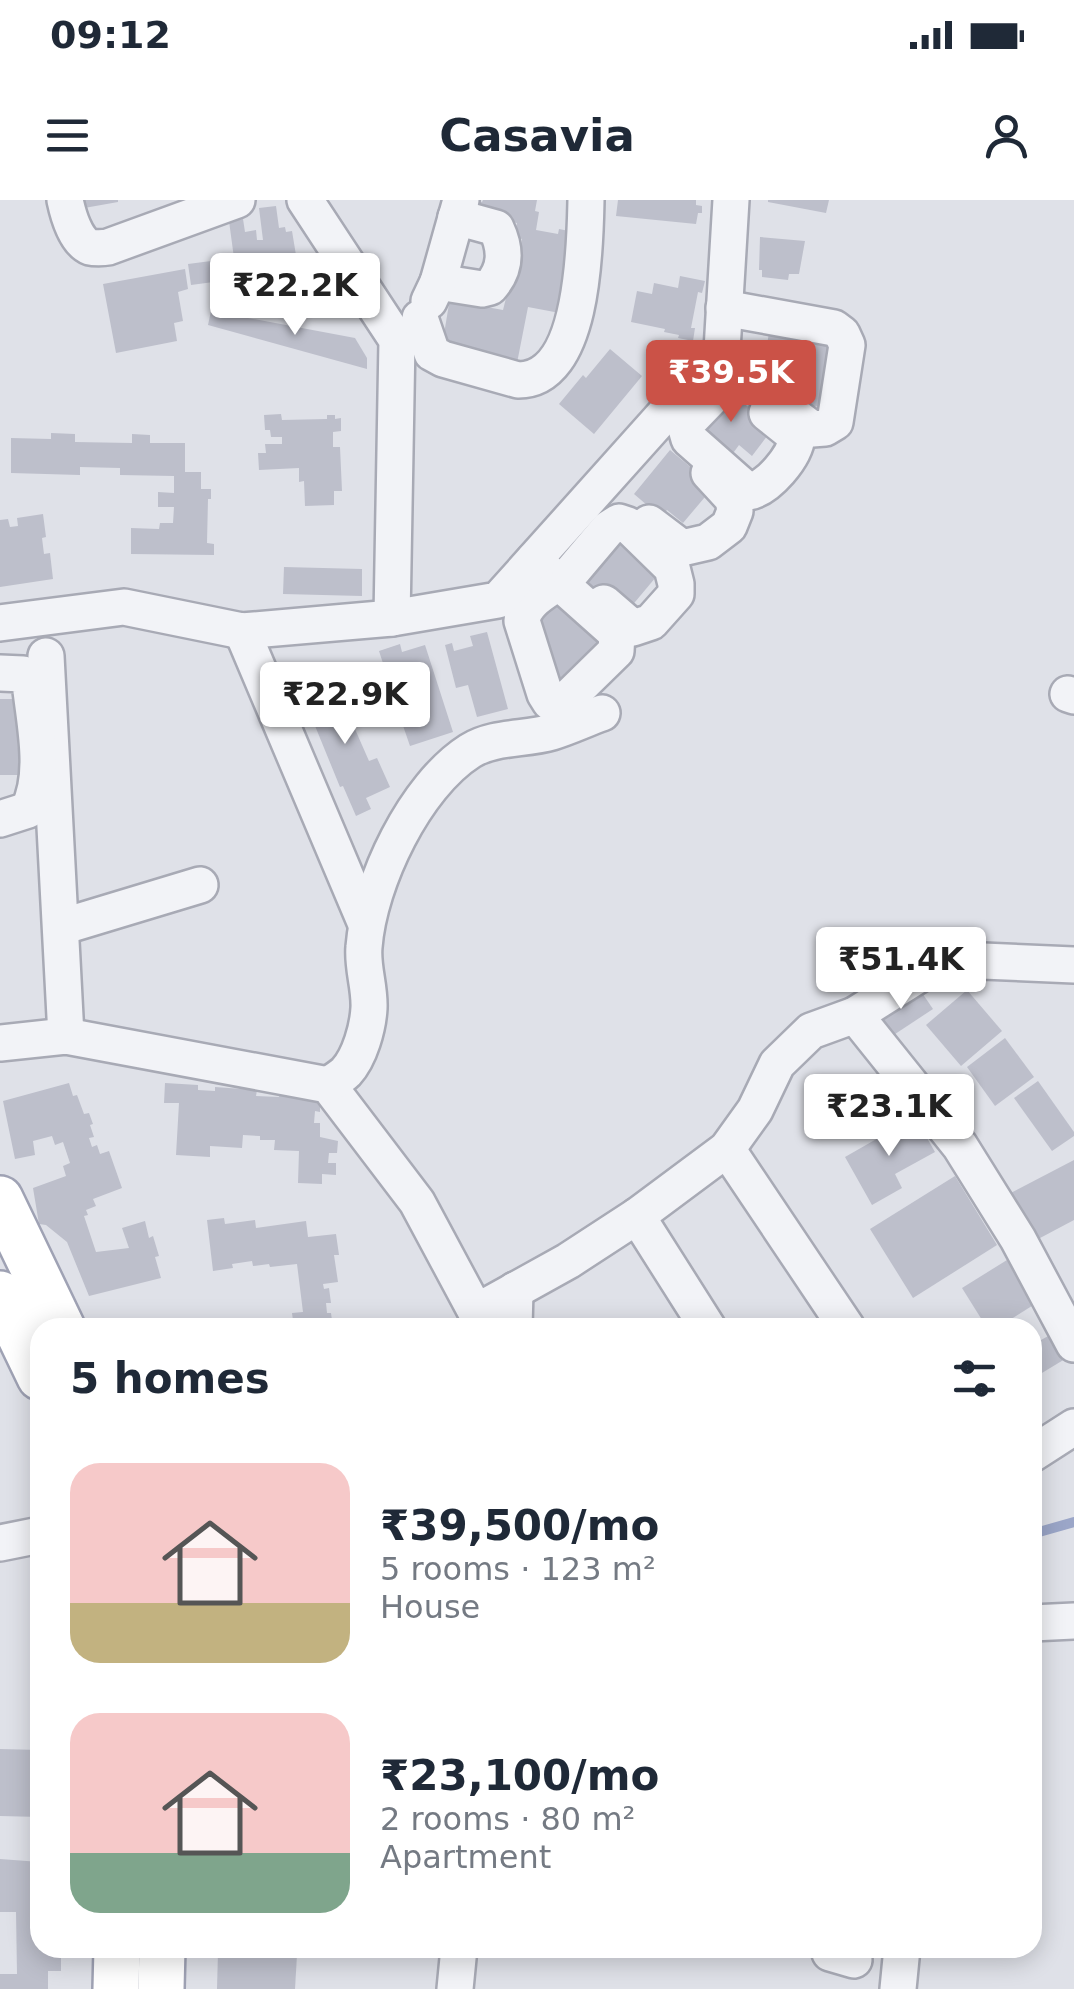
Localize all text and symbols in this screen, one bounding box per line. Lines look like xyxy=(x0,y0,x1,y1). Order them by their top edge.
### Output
text: 09:12 xyxy=(50,13,171,57)
icon: menu xyxy=(40,108,95,163)
icon: person xyxy=(979,108,1034,163)
text: Casavia xyxy=(439,109,635,162)
pin: ₹22.2K xyxy=(214,253,376,338)
text: ₹22.2K xyxy=(232,266,358,304)
pin: ₹39.5K xyxy=(650,340,812,425)
text: ₹39.5K xyxy=(668,353,794,391)
pin: ₹22.9K xyxy=(264,662,426,747)
text: ₹22.9K xyxy=(282,675,408,713)
pin: ₹51.4K xyxy=(820,927,982,1012)
text: ₹51.4K xyxy=(838,940,964,978)
pin: ₹23.1K xyxy=(808,1074,970,1159)
text: ₹23.1K xyxy=(826,1087,952,1125)
icon: filters xyxy=(947,1351,1002,1406)
text: 5 homes xyxy=(70,1354,270,1403)
text: ₹39,500/mo xyxy=(380,1501,659,1550)
icon: home xyxy=(150,1503,270,1623)
text: 5 rooms · 123 m² xyxy=(380,1550,656,1588)
text: House xyxy=(380,1588,480,1626)
text: ₹23,100/mo xyxy=(380,1751,659,1800)
icon: home xyxy=(150,1753,270,1873)
text: 2 rooms · 80 m² xyxy=(380,1800,635,1838)
text: Apartment xyxy=(380,1838,551,1876)

